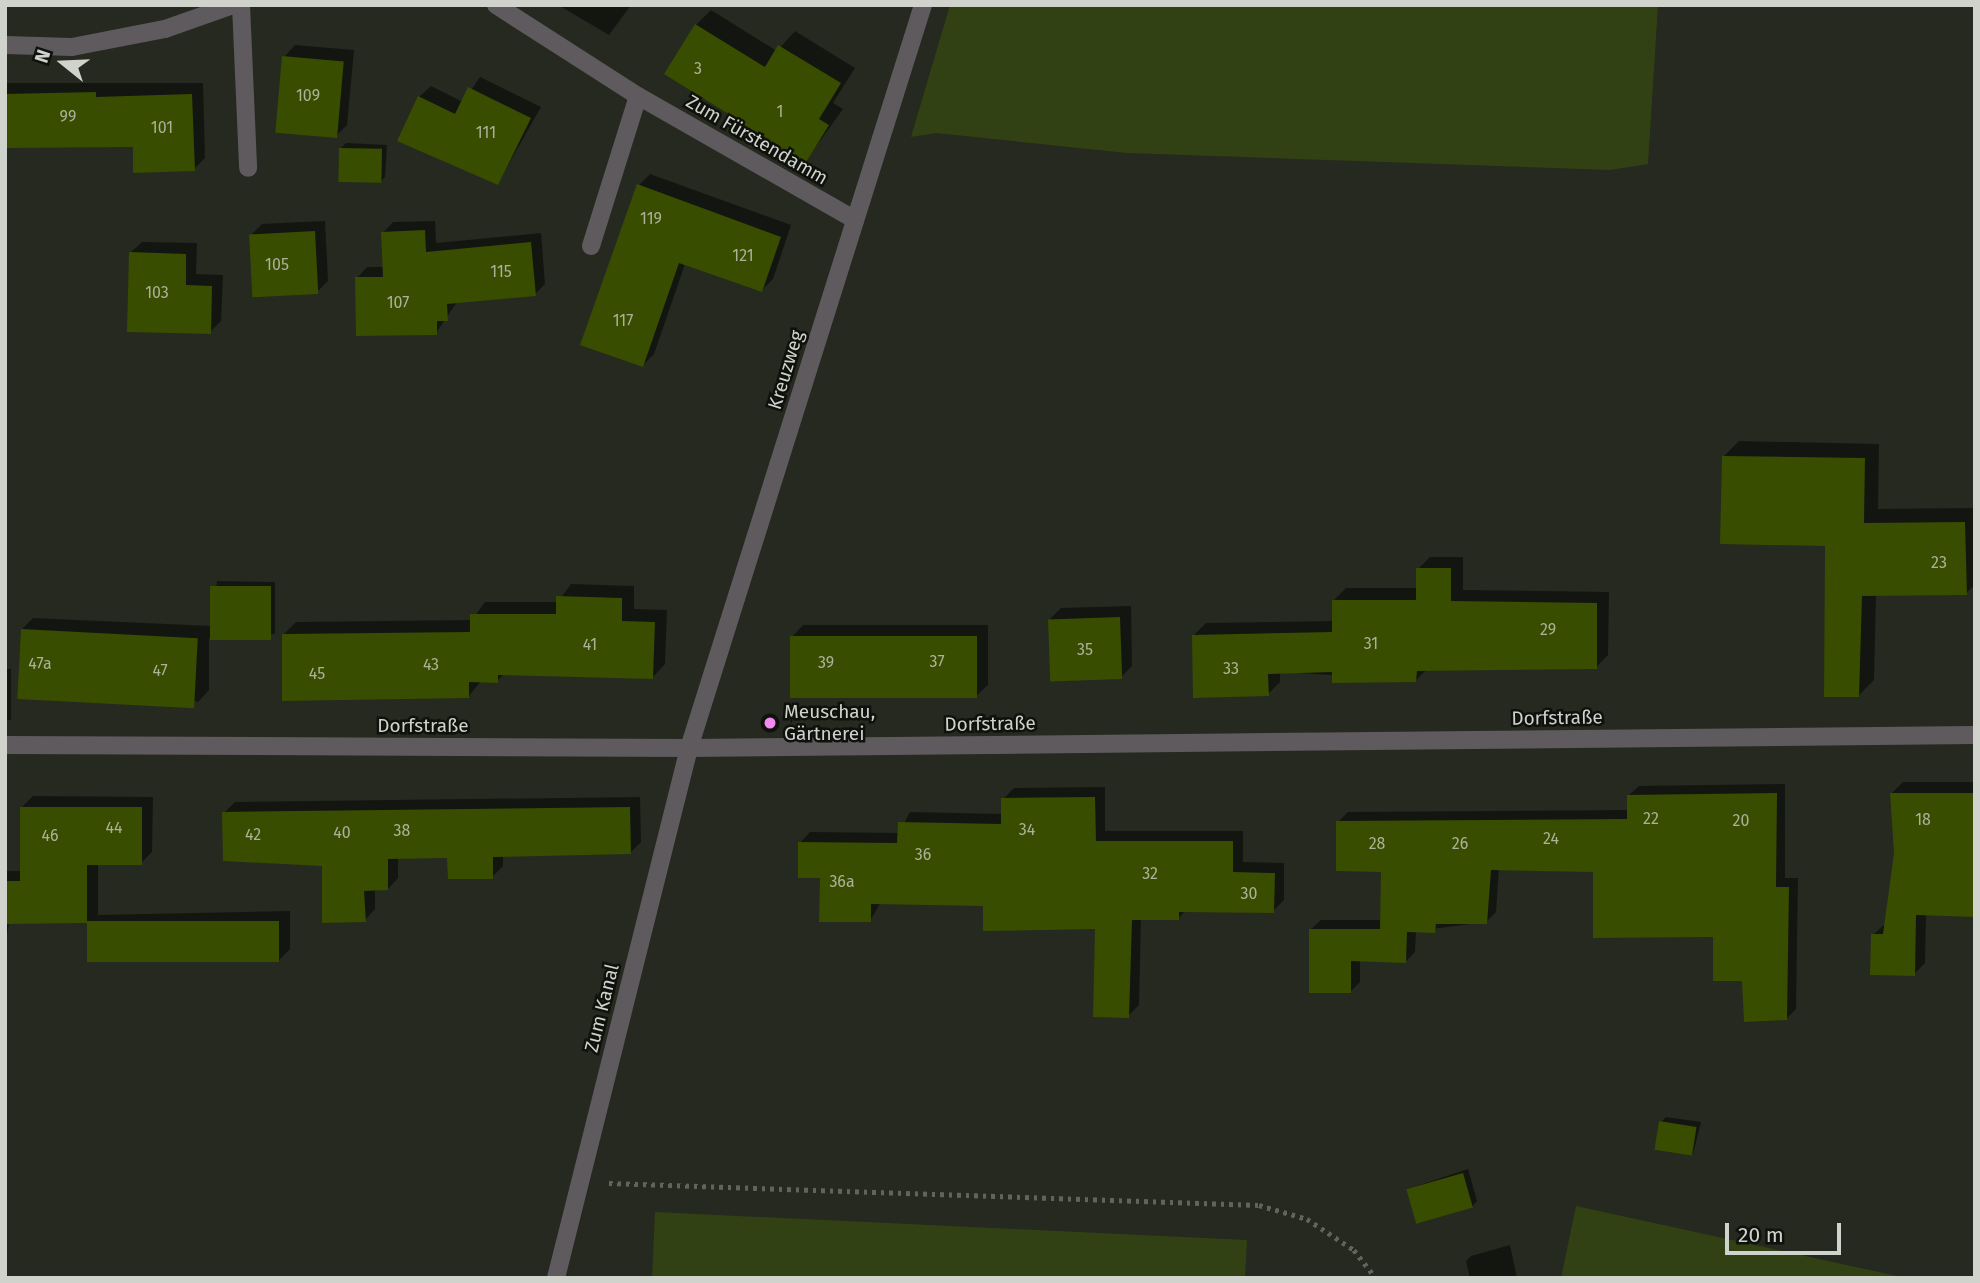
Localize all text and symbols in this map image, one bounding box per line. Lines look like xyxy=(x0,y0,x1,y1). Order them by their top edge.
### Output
north arrow xyxy=(28,28,98,98)
text: N xyxy=(30,47,55,66)
house number: 3 xyxy=(694,59,702,79)
house number: 109 xyxy=(296,86,320,106)
street label: Zum Fürstendamm xyxy=(682,90,832,190)
house number: 1 xyxy=(777,102,783,122)
house number: 99 xyxy=(60,107,76,127)
house number: 101 xyxy=(151,118,173,138)
house number: 111 xyxy=(476,123,496,143)
house number: 119 xyxy=(640,209,662,229)
house number: 121 xyxy=(732,246,754,266)
house number: 105 xyxy=(265,255,289,275)
house number: 115 xyxy=(490,262,512,282)
house number: 103 xyxy=(145,283,169,303)
house number: 107 xyxy=(387,293,409,313)
house number: 117 xyxy=(613,311,633,331)
street label: Kreuzweg xyxy=(763,328,809,412)
house number: 23 xyxy=(1931,553,1947,573)
house number: 29 xyxy=(1540,620,1556,640)
house number: 31 xyxy=(1364,634,1378,654)
house number: 41 xyxy=(583,635,597,655)
house number: 35 xyxy=(1077,640,1093,660)
house number: 37 xyxy=(929,652,945,672)
house number: 39 xyxy=(818,653,834,673)
house number: 47a xyxy=(28,654,52,674)
house number: 43 xyxy=(423,655,439,675)
house number: 33 xyxy=(1223,659,1239,679)
house number: 47 xyxy=(152,661,168,681)
house number: 45 xyxy=(309,664,325,684)
place label: Meuschau, Gärtnerei xyxy=(784,701,875,745)
street label: Dorfstraße xyxy=(1511,706,1603,730)
street label: Dorfstraße xyxy=(944,712,1036,736)
street label: Dorfstraße xyxy=(377,715,469,737)
marker: Meuschau, Gärtnerei xyxy=(762,715,778,731)
house number: 22 xyxy=(1643,809,1659,829)
house number: 18 xyxy=(1915,810,1931,830)
house number: 20 xyxy=(1733,811,1749,831)
house number: 44 xyxy=(105,818,123,838)
house number: 34 xyxy=(1019,820,1035,840)
house number: 38 xyxy=(394,821,410,841)
house number: 40 xyxy=(333,823,351,843)
house number: 42 xyxy=(245,825,261,845)
house number: 46 xyxy=(41,826,59,846)
house number: 24 xyxy=(1543,829,1559,849)
house number: 28 xyxy=(1369,834,1385,854)
house number: 26 xyxy=(1452,834,1468,854)
house number: 36 xyxy=(915,845,931,865)
house number: 32 xyxy=(1142,864,1158,884)
house number: 36a xyxy=(829,872,855,892)
house number: 30 xyxy=(1241,884,1257,904)
street label: Zum Kanal xyxy=(580,962,624,1054)
scale bar xyxy=(1728,1210,1843,1254)
text: 20 m xyxy=(1738,1222,1784,1248)

